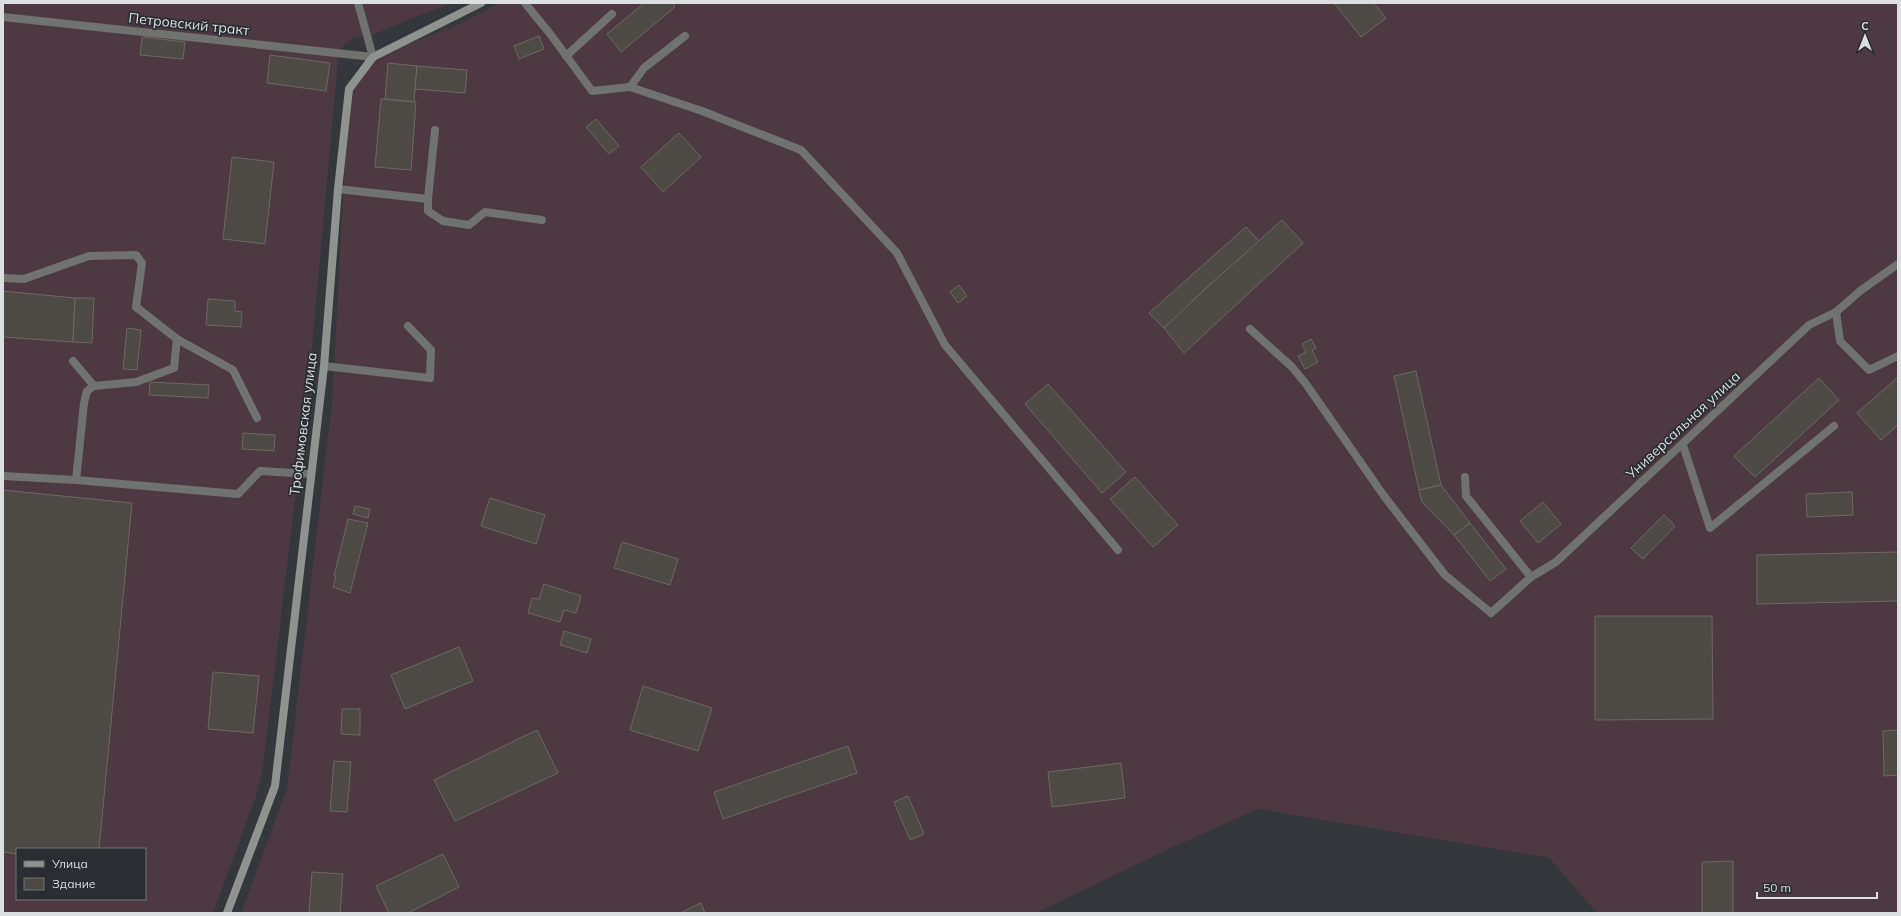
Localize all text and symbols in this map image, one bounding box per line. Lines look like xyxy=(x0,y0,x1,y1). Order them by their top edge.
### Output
street label: Петровский тракт xyxy=(128,9,251,39)
north arrow xyxy=(1845,16,1885,56)
text: С xyxy=(1861,19,1869,33)
street label: Трофимовская улица xyxy=(285,351,321,497)
street label: Универсальная улица xyxy=(1621,367,1744,483)
legend xyxy=(16,848,146,900)
text: Улица xyxy=(51,856,88,871)
scale bar xyxy=(1757,874,1877,900)
text: Здание xyxy=(52,876,96,891)
text: 50 m xyxy=(1763,880,1791,895)

